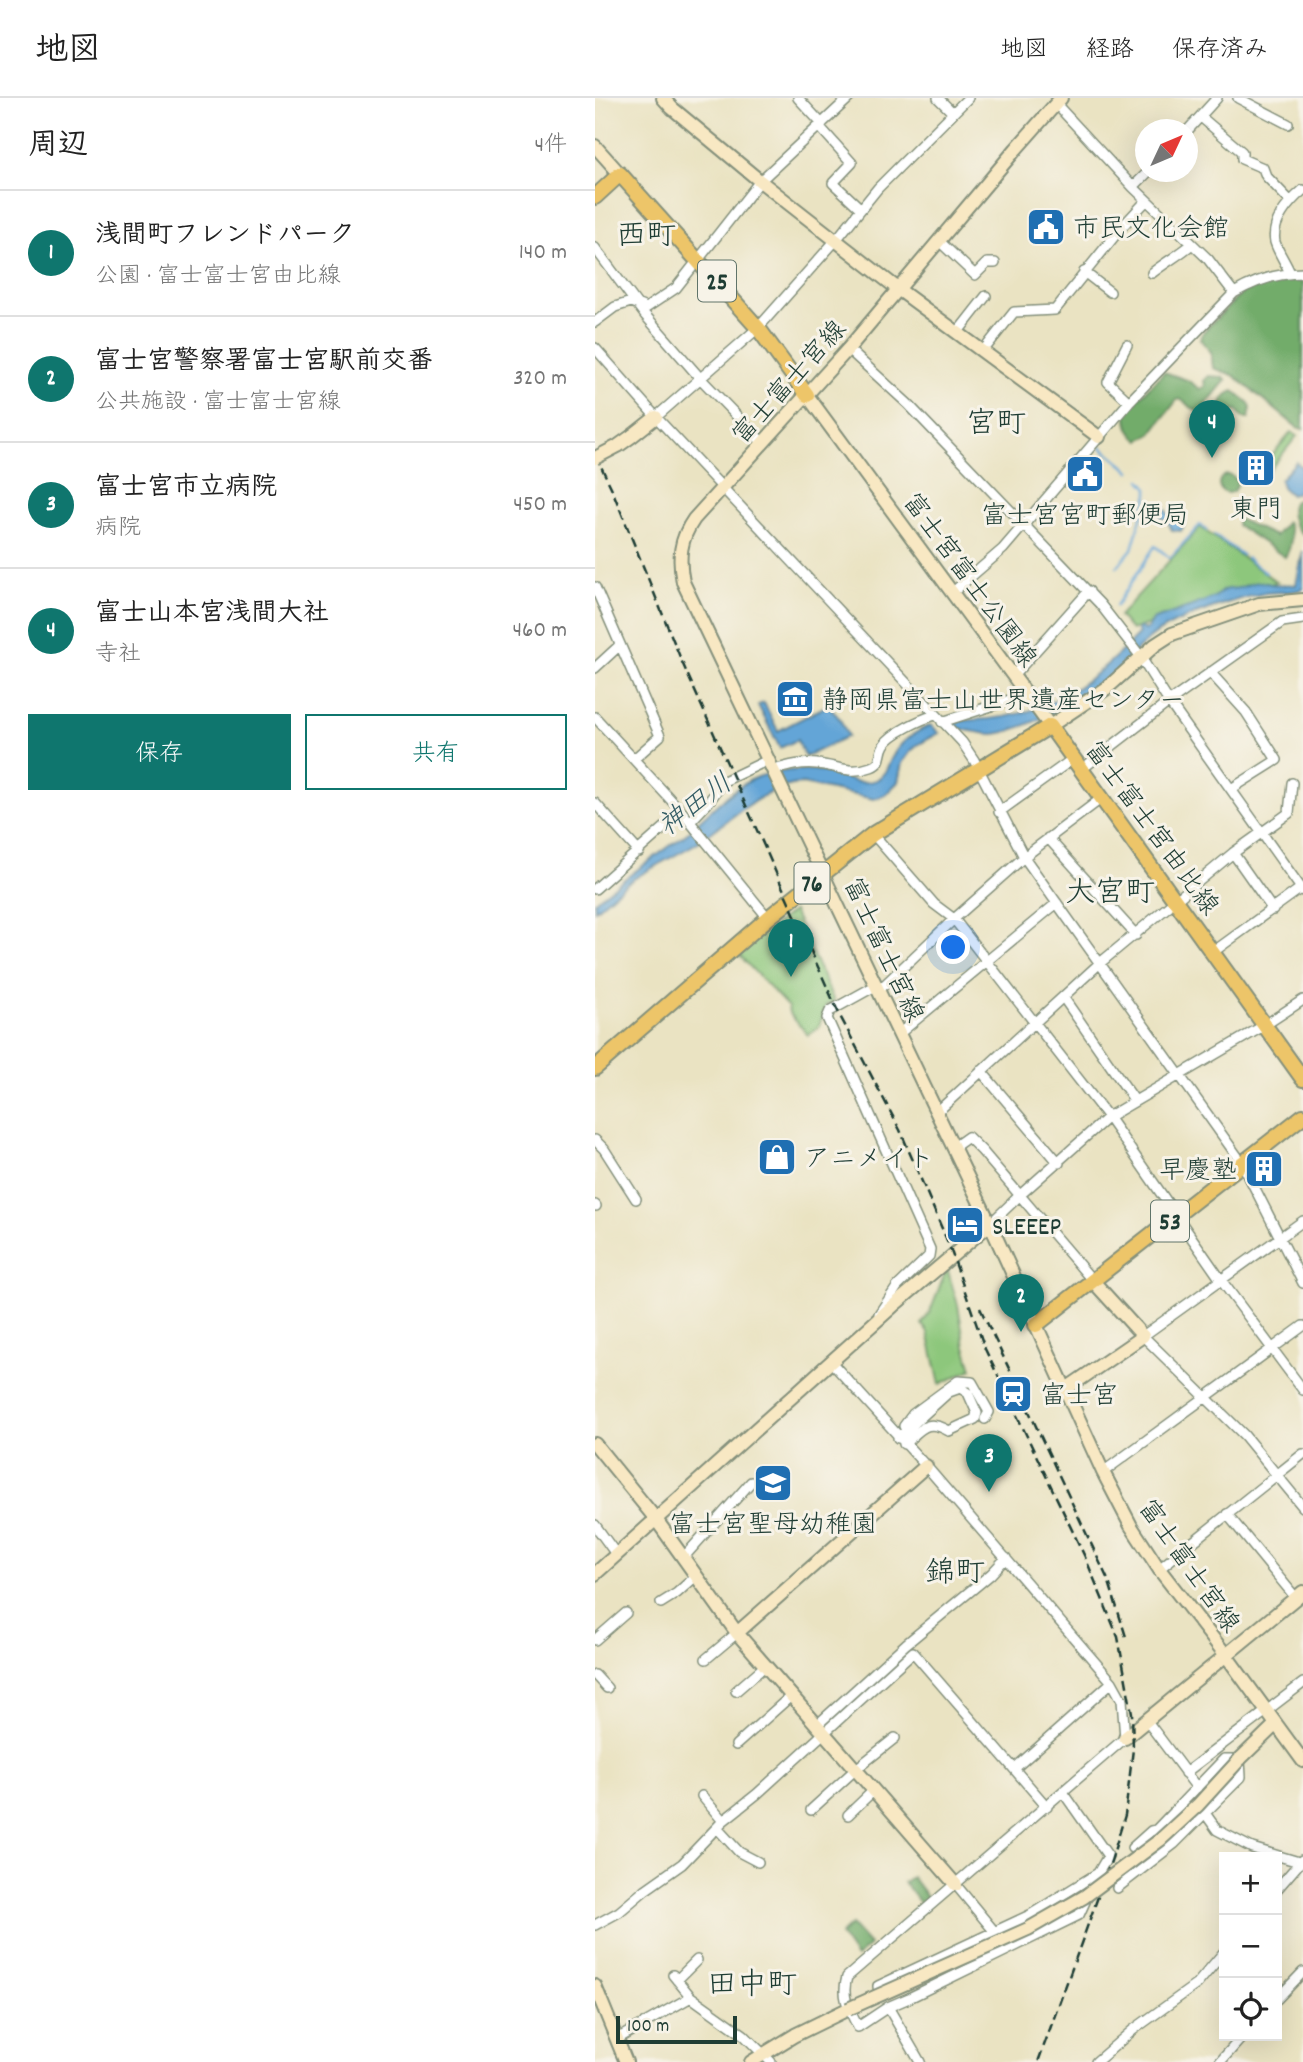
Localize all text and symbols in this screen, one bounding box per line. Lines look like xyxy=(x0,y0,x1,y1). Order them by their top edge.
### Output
text: 地図 xyxy=(35,29,101,76)
text: 地図 xyxy=(1000,34,1048,68)
text: 経路 xyxy=(1086,34,1134,68)
text: 保存済み xyxy=(1172,34,1268,68)
north arrow xyxy=(1135,119,1198,182)
text: 周辺 xyxy=(28,126,88,169)
text: 4件 xyxy=(534,130,567,163)
public building icon: 市民文化会館 xyxy=(1025,206,1067,248)
place label: 市民文化会館 xyxy=(1073,212,1229,249)
district label: 西町 xyxy=(616,217,676,260)
text: 浅間町フレンドパーク xyxy=(95,218,355,255)
text: 1 xyxy=(48,237,54,270)
text: 140 m xyxy=(519,237,567,270)
road number: 25 xyxy=(698,260,736,302)
text: 公園 · 富士富士宮由比線 xyxy=(95,261,341,294)
street label: 富士富士宮線 xyxy=(725,313,857,454)
text: 富士宮警察署富士宮駅前交番 xyxy=(95,344,433,381)
text: 2 xyxy=(46,363,56,396)
text: 320 m xyxy=(513,363,567,396)
text: 公共施設 · 富士富士宮線 xyxy=(95,387,341,420)
pin: 4 xyxy=(1189,400,1235,458)
district label: 宮町 xyxy=(966,405,1026,448)
building icon: 東門 xyxy=(1235,447,1277,489)
public building icon: 富士宮宮町郵便局 xyxy=(1064,453,1106,495)
text: 富士宮市立病院 xyxy=(95,470,277,507)
street label: 富士宮富士公園線 xyxy=(892,486,1044,676)
text: 3 xyxy=(46,489,56,522)
text: 450 m xyxy=(513,489,567,522)
place label: 東門 xyxy=(1230,493,1282,530)
place label: 富士宮宮町郵便局 xyxy=(981,499,1189,536)
text: 病院 xyxy=(95,513,141,546)
text: 富士山本宮浅間大社 xyxy=(95,596,329,633)
text: 4 xyxy=(46,615,56,648)
text: 460 m xyxy=(513,615,567,648)
text: 寺社 xyxy=(95,639,141,672)
museum icon: 静岡県富士山世界遺産センター xyxy=(774,678,816,720)
place label: 静岡県富士山世界遺産センター xyxy=(822,684,1185,721)
button: 保存 xyxy=(28,714,291,790)
button: 共有 xyxy=(305,714,567,790)
street label: 富士富士宮由比線 xyxy=(1074,734,1226,924)
water label: 神田川 xyxy=(651,766,743,848)
road number: 76 xyxy=(795,862,829,904)
street label: 富士富士宮線 xyxy=(832,872,932,1029)
district label: 大宮町 xyxy=(1065,874,1155,917)
pin: 1 xyxy=(768,919,814,977)
your location xyxy=(936,930,970,964)
shop icon: アニメイト xyxy=(756,1136,798,1178)
place label: アニメイト xyxy=(804,1142,934,1179)
building icon: 早慶塾 xyxy=(1243,1148,1285,1190)
place label: 早慶塾 xyxy=(1159,1154,1237,1191)
road number: 53 xyxy=(1151,1200,1189,1241)
hotel icon: SLEEEP xyxy=(944,1204,986,1246)
place label: SLEEEP xyxy=(992,1210,1061,1247)
pin: 2 xyxy=(998,1274,1044,1332)
station icon: 富士宮 xyxy=(992,1373,1034,1415)
place label: 富士宮 xyxy=(1040,1379,1118,1416)
pin: 3 xyxy=(966,1434,1012,1492)
school or university icon: 富士宮聖母幼稚園 xyxy=(752,1462,794,1504)
street label: 富士富士宮線 xyxy=(1127,1492,1247,1642)
place label: 富士宮聖母幼稚園 xyxy=(669,1508,877,1545)
district label: 錦町 xyxy=(925,1554,985,1597)
map controls xyxy=(1219,1852,1282,2041)
button: + xyxy=(1219,1852,1282,1915)
button: − xyxy=(1219,1915,1282,1978)
district label: 田中町 xyxy=(707,1966,797,2009)
button: locate xyxy=(1219,1978,1282,2041)
scale bar xyxy=(616,2013,737,2045)
text: 100 m xyxy=(627,2014,669,2041)

